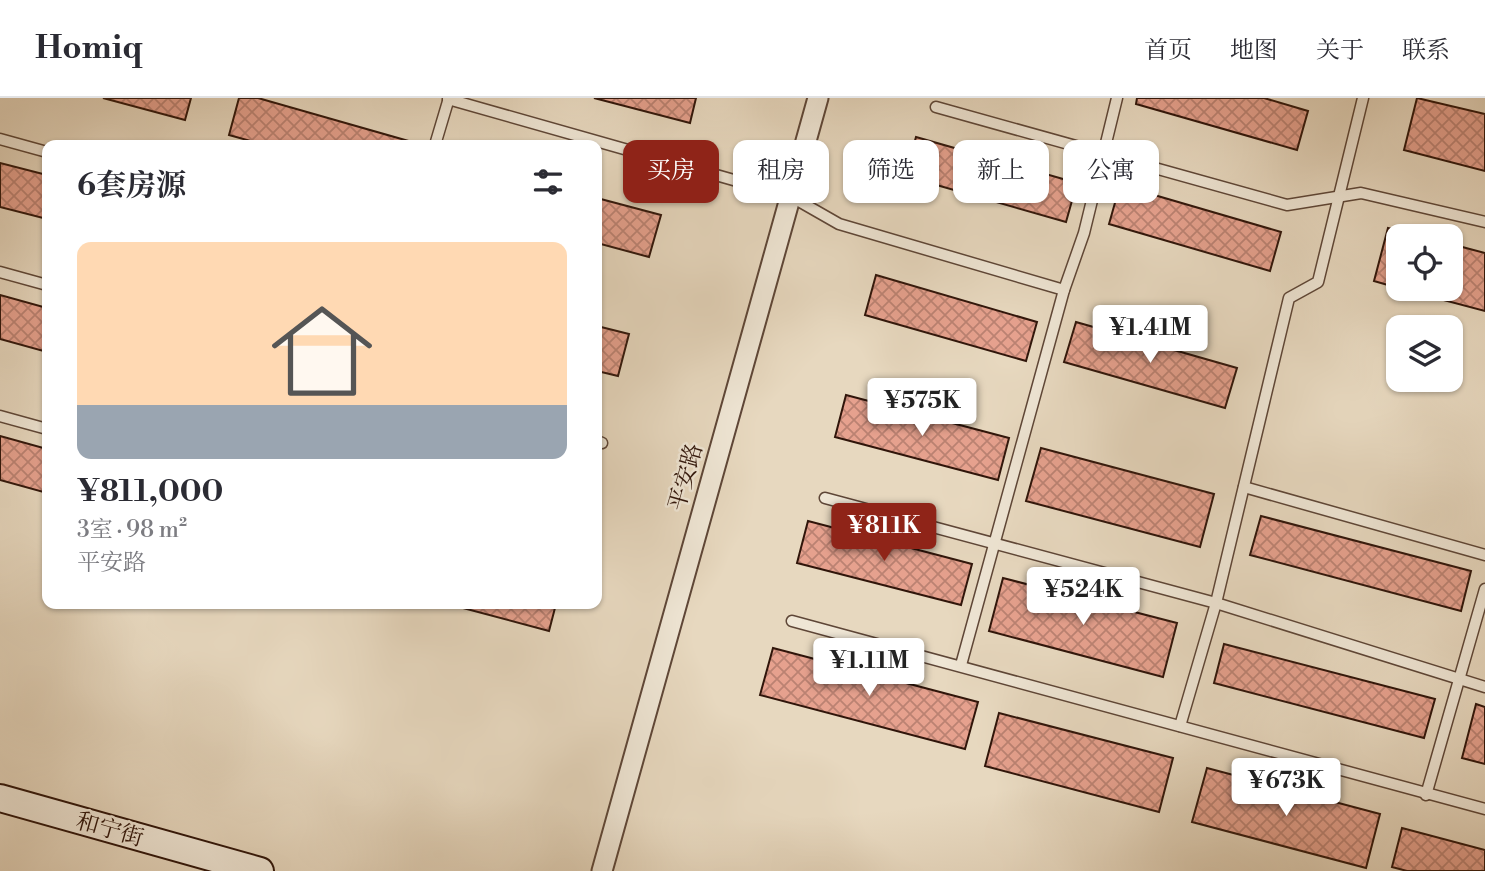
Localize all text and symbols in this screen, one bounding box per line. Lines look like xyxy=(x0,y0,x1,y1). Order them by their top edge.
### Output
text: Homiq xyxy=(35,28,143,69)
text: 首页 xyxy=(1144,36,1192,66)
text: 地图 xyxy=(1230,36,1278,66)
text: 关于 xyxy=(1316,36,1364,66)
text: 联系 xyxy=(1402,36,1450,66)
chip: 买房 xyxy=(623,140,719,203)
chip: 租房 xyxy=(733,140,829,203)
chip: 筛选 xyxy=(843,140,939,203)
chip: 新上 xyxy=(953,140,1049,203)
chip: 公寓 xyxy=(1063,140,1159,203)
icon: filters xyxy=(529,163,567,201)
text: 6套房源 xyxy=(77,167,186,205)
map controls xyxy=(1386,224,1463,392)
button: locate xyxy=(1386,224,1463,301)
icon: home xyxy=(259,288,385,414)
pin: ¥1.41M xyxy=(1093,306,1207,365)
text: ¥1.41M xyxy=(1109,314,1191,342)
button: layers xyxy=(1386,315,1463,392)
pin: ¥575K xyxy=(873,378,971,438)
text: ¥575K xyxy=(883,387,961,415)
street label: 平安路 xyxy=(663,440,709,514)
text: ¥811,000 xyxy=(77,473,223,511)
pin: ¥811K xyxy=(835,504,933,563)
text: ¥811K xyxy=(847,512,921,540)
text: 3室 · 98 m² xyxy=(77,516,187,544)
text: 平安路 xyxy=(77,549,146,577)
pin: ¥524K xyxy=(1034,568,1132,627)
text: ¥524K xyxy=(1043,576,1123,604)
pin: ¥1.11M xyxy=(812,638,926,698)
text: ¥1.11M xyxy=(829,647,909,675)
pin: ¥673K xyxy=(1237,758,1335,818)
text: ¥673K xyxy=(1248,767,1324,795)
street label: 和宁街 xyxy=(73,807,147,853)

